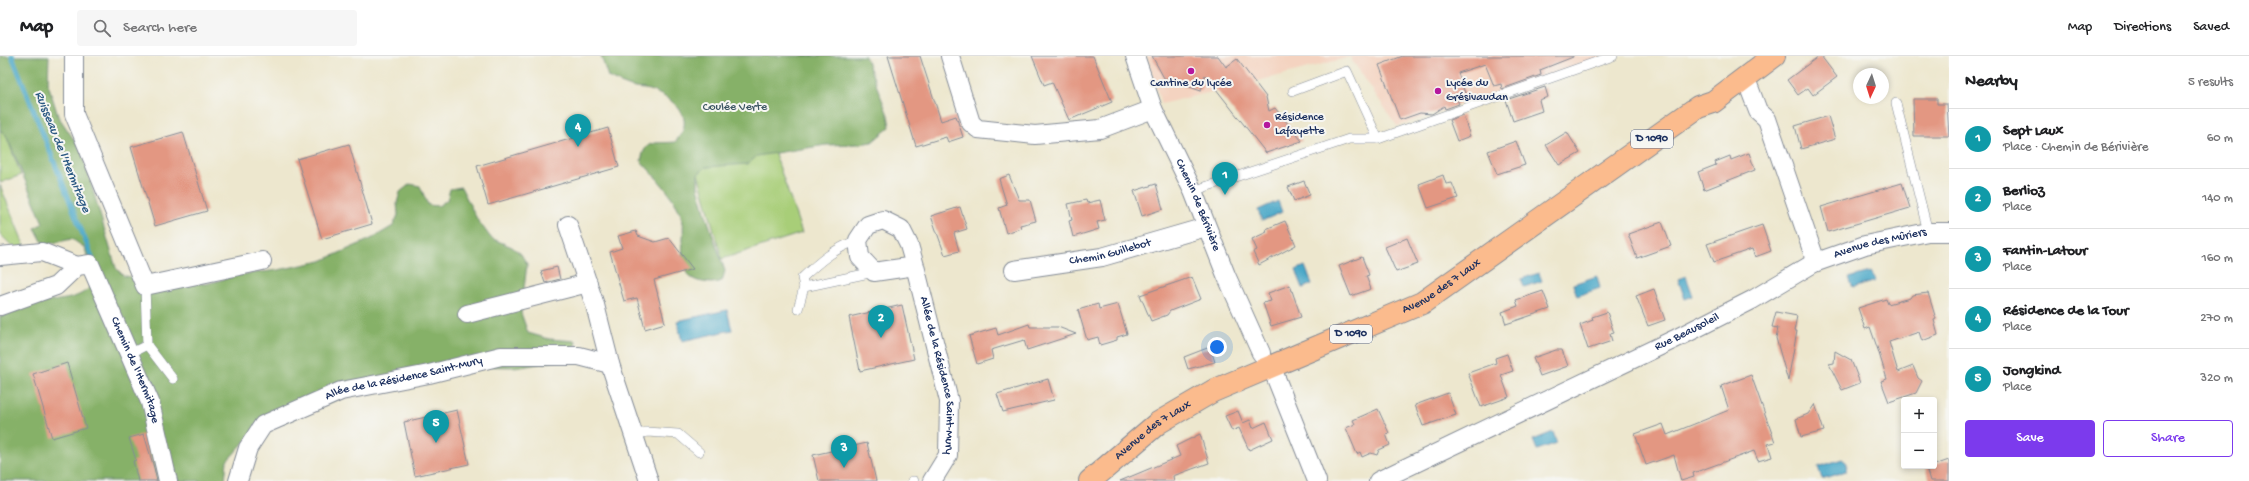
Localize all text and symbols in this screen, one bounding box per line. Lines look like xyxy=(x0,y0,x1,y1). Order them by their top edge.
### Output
search box xyxy=(77,10,357,46)
text: Map xyxy=(20,16,53,39)
icon: search xyxy=(91,17,113,39)
text: Search here xyxy=(123,19,197,37)
text: Map xyxy=(2068,19,2092,36)
text: Directions xyxy=(2114,19,2171,36)
text: Saved xyxy=(2193,19,2229,36)
marker: Cantine du lycée xyxy=(1186,66,1196,76)
north arrow xyxy=(1853,68,1889,104)
text: Nearby xyxy=(1965,72,2018,92)
text: 5 results xyxy=(2188,75,2233,90)
place label: Cantine du lycée xyxy=(1150,77,1233,91)
place label: Lycée du Grésivaudan xyxy=(1446,77,1508,105)
marker: Lycée du Grésivaudan xyxy=(1433,86,1443,96)
water label: Ruisseau de l'Hermitage xyxy=(31,89,94,216)
park label: Coulée Verte xyxy=(703,101,768,115)
place label: Résidence Lafayette xyxy=(1275,111,1325,139)
pin: 4 xyxy=(565,114,591,147)
marker: Résidence Lafayette xyxy=(1262,120,1272,130)
text: Sept Laux xyxy=(2003,122,2064,140)
road number: D 1090 xyxy=(1631,130,1673,148)
text: 1 xyxy=(1975,131,1981,146)
text: 60 m xyxy=(2207,131,2233,146)
text: Place · Chemin de Bérivière xyxy=(2003,140,2148,155)
street label: Chemin de Bérivière xyxy=(1172,157,1223,254)
pin: 1 xyxy=(1212,162,1238,195)
text: Berlioz xyxy=(2003,182,2045,200)
text: 2 xyxy=(1975,191,1981,206)
text: 140 m xyxy=(2202,191,2233,206)
text: Place xyxy=(2003,200,2031,215)
street label: Avenue des Mûriers xyxy=(1832,225,1928,262)
street label: Chemin Guillebot xyxy=(1069,236,1154,269)
text: Fantin-Latour xyxy=(2003,242,2087,260)
text: 3 xyxy=(1975,251,1981,266)
text: 160 m xyxy=(2201,251,2233,266)
street label: Avenue des 7 Laux xyxy=(1400,256,1485,317)
text: Place xyxy=(2003,260,2031,275)
street label: Allée de la Résidence Saint-Mury xyxy=(916,295,956,455)
text: Résidence de la Tour xyxy=(2003,302,2129,320)
pin: 2 xyxy=(868,305,894,338)
street label: Rue Beausoleil xyxy=(1653,310,1722,355)
text: 4 xyxy=(1975,311,1981,326)
text: 270 m xyxy=(2200,311,2233,326)
street label: Chemin de l'Hermitage xyxy=(107,315,162,426)
text: Place xyxy=(2003,320,2031,335)
road number: D 1090 xyxy=(1330,325,1372,343)
your location xyxy=(1207,337,1227,357)
street label: Allée de la Résidence Saint-Mury xyxy=(323,354,484,404)
text: Jongkind xyxy=(2003,362,2060,380)
text: 5 xyxy=(1975,371,1981,386)
text: 320 m xyxy=(2200,371,2233,386)
text: Place xyxy=(2003,380,2031,395)
map controls xyxy=(1901,397,1937,469)
button: + xyxy=(1901,397,1937,433)
street label: Avenue des 7 Laux xyxy=(1112,398,1194,463)
pin: 5 xyxy=(423,410,449,443)
button: Save xyxy=(1965,420,2095,457)
button: Share xyxy=(2103,420,2233,457)
button: − xyxy=(1901,433,1937,469)
pin: 3 xyxy=(831,435,857,468)

